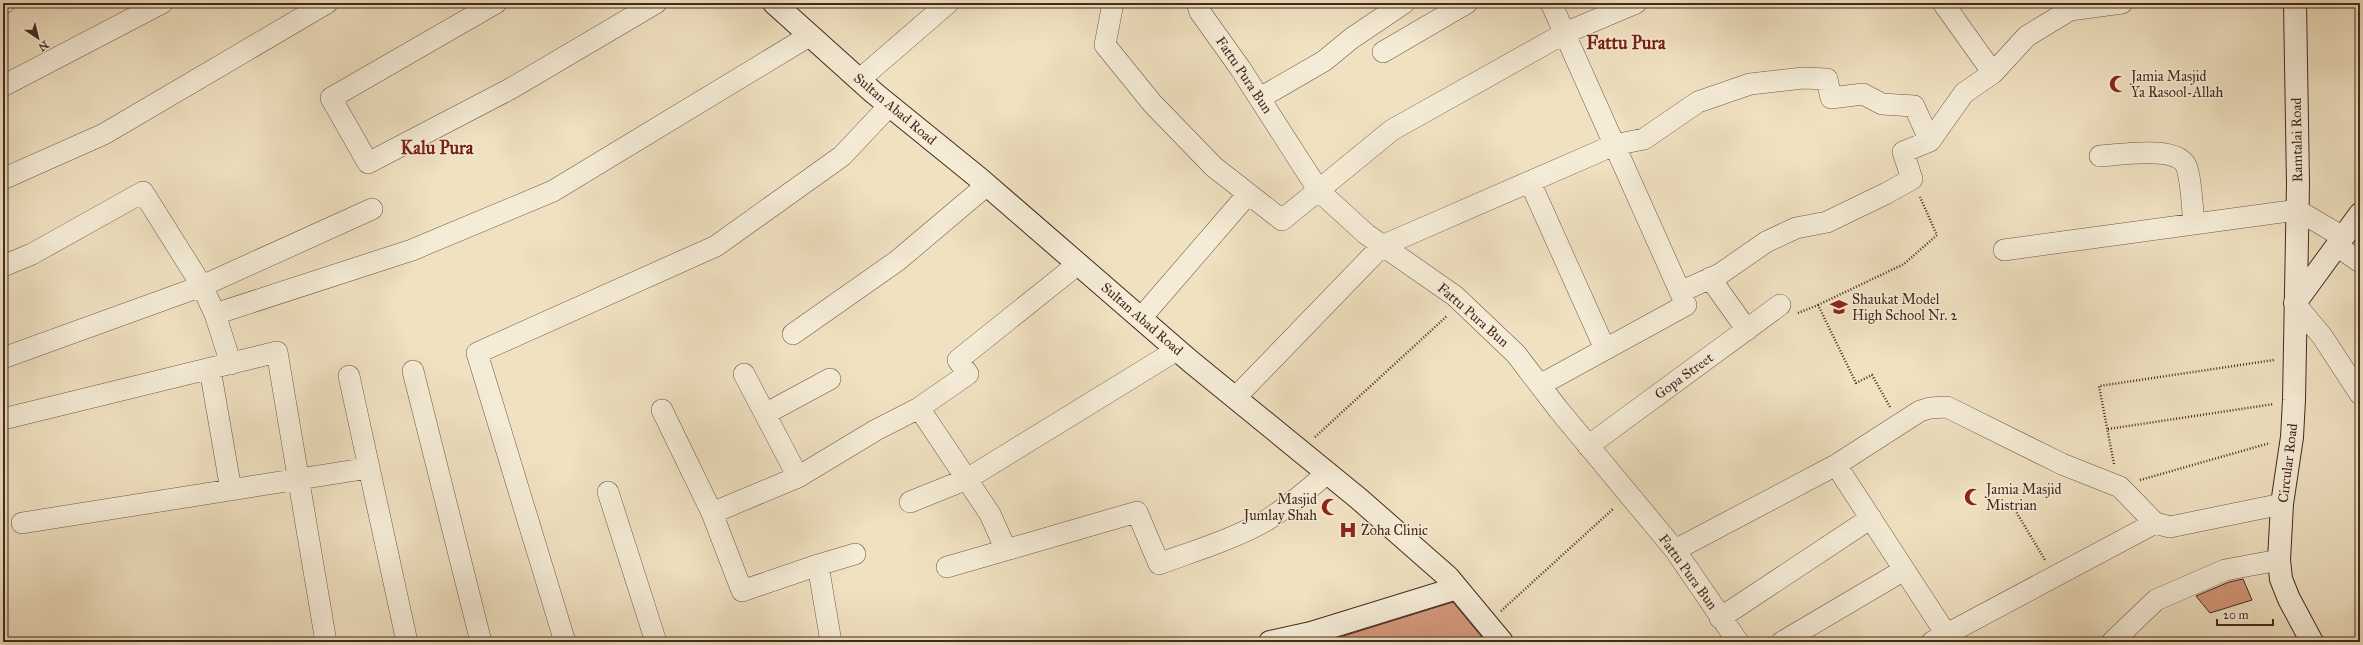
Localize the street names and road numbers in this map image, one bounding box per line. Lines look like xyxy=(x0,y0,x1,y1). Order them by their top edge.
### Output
street label: Fattu Pura Bun xyxy=(1212,33,1276,117)
street label: Sultan Abad Road xyxy=(850,69,940,149)
street label: Ramtalai Road xyxy=(2288,97,2306,183)
street label: Sultan Abad Road xyxy=(1098,279,1186,359)
street label: Fattu Pura Bun xyxy=(1434,279,1512,351)
street label: Gopa Street xyxy=(1651,349,1717,403)
street label: Circular Road xyxy=(2275,422,2301,504)
street label: Fattu Pura Bun xyxy=(1655,531,1721,613)

